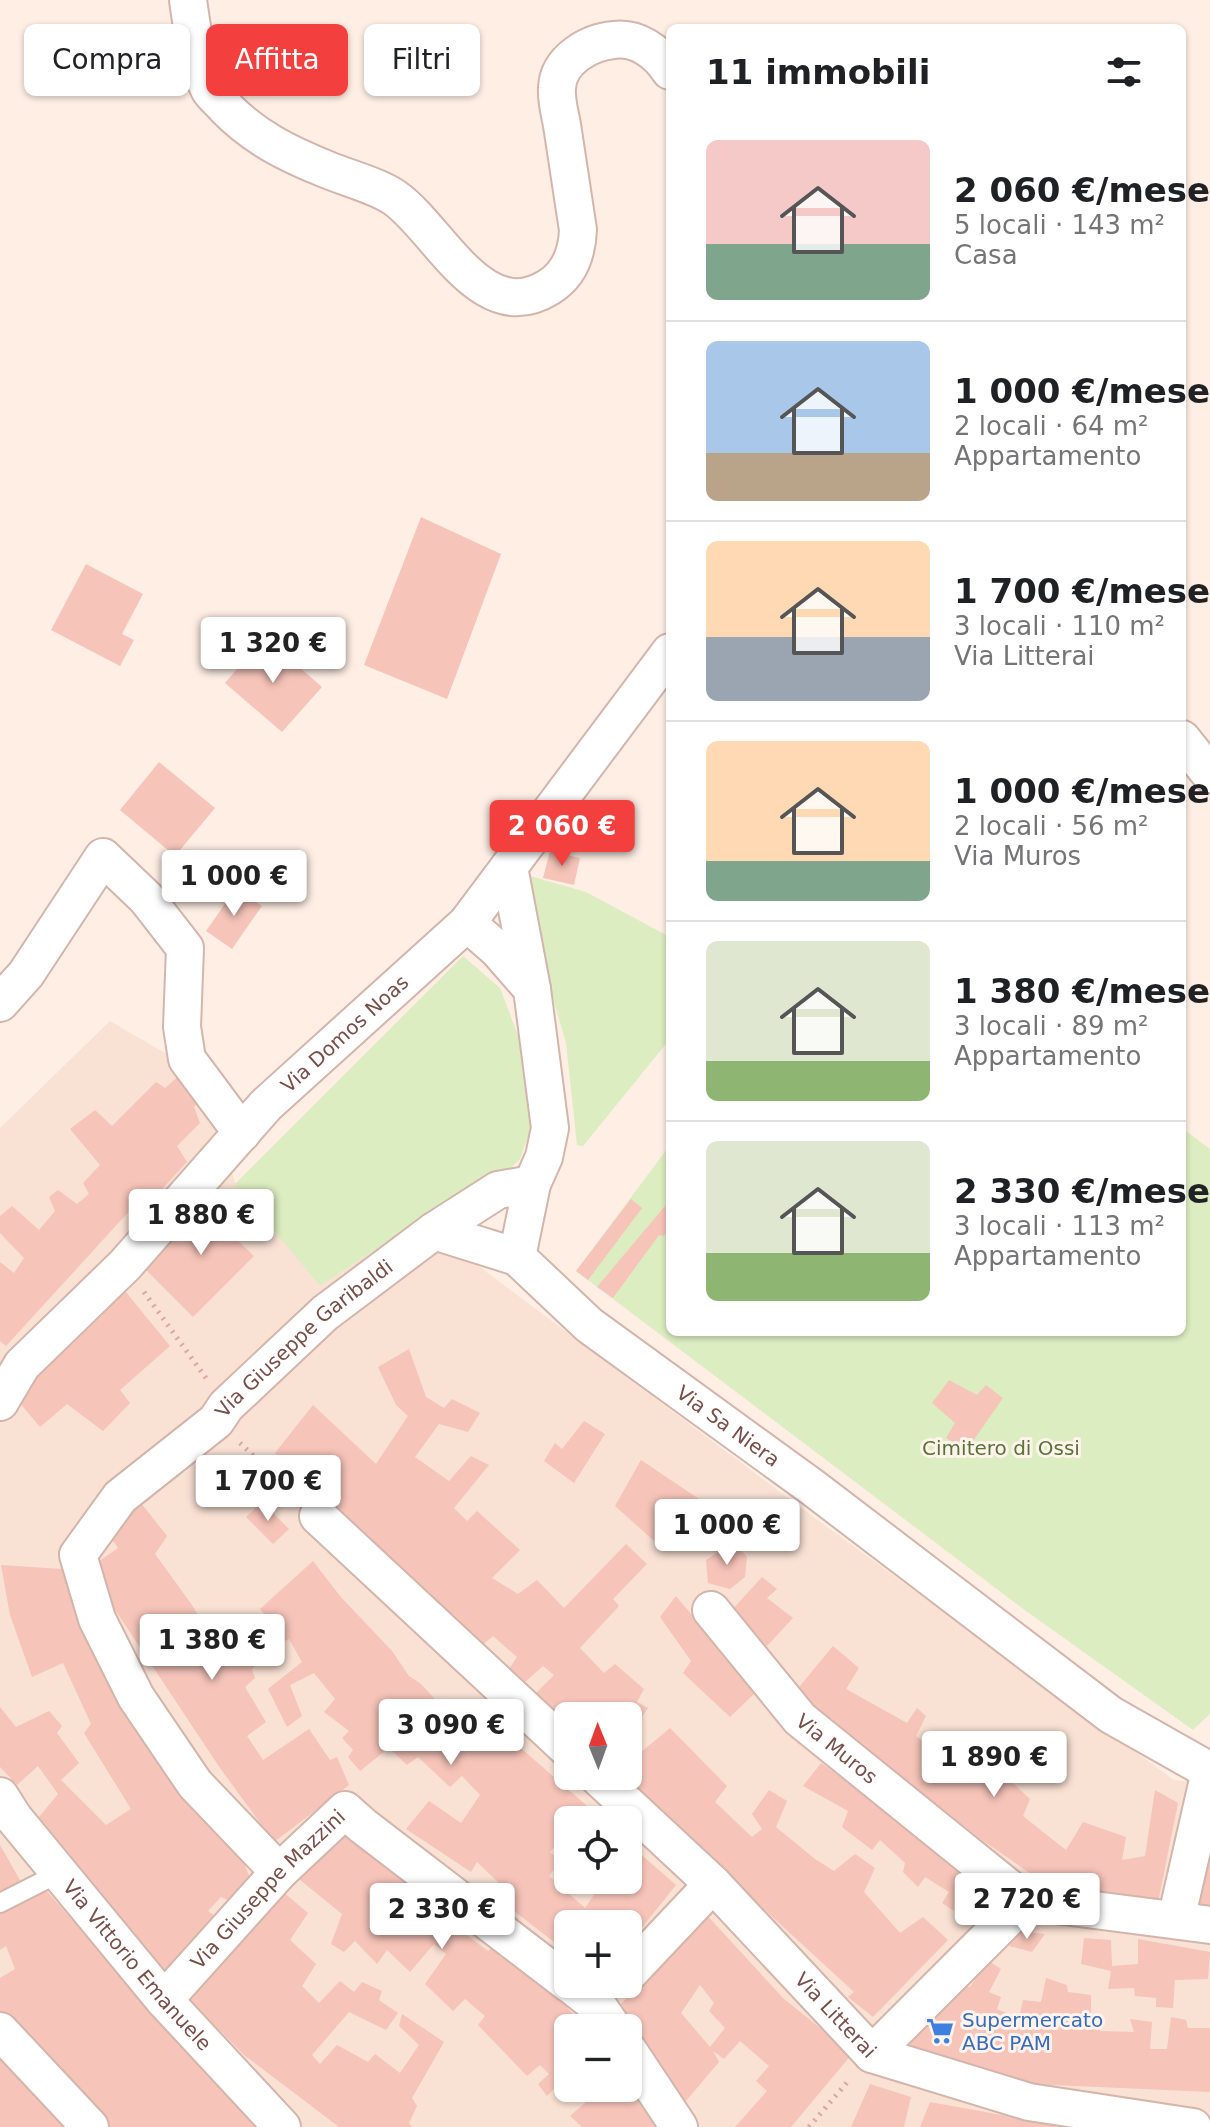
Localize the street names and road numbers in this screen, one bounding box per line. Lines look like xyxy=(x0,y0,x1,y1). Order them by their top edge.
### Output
street label: Via Domos Noas xyxy=(276,970,413,1098)
street label: Via Giuseppe Garibaldi xyxy=(210,1254,397,1422)
street label: Via Sa Niera xyxy=(672,1380,785,1472)
street label: Via Muros xyxy=(791,1709,882,1789)
street label: Via Giuseppe Mazzini xyxy=(186,1804,350,1974)
street label: Via Vittorio Emanuele xyxy=(58,1875,217,2055)
street label: Via Litterai xyxy=(790,1967,881,2063)

